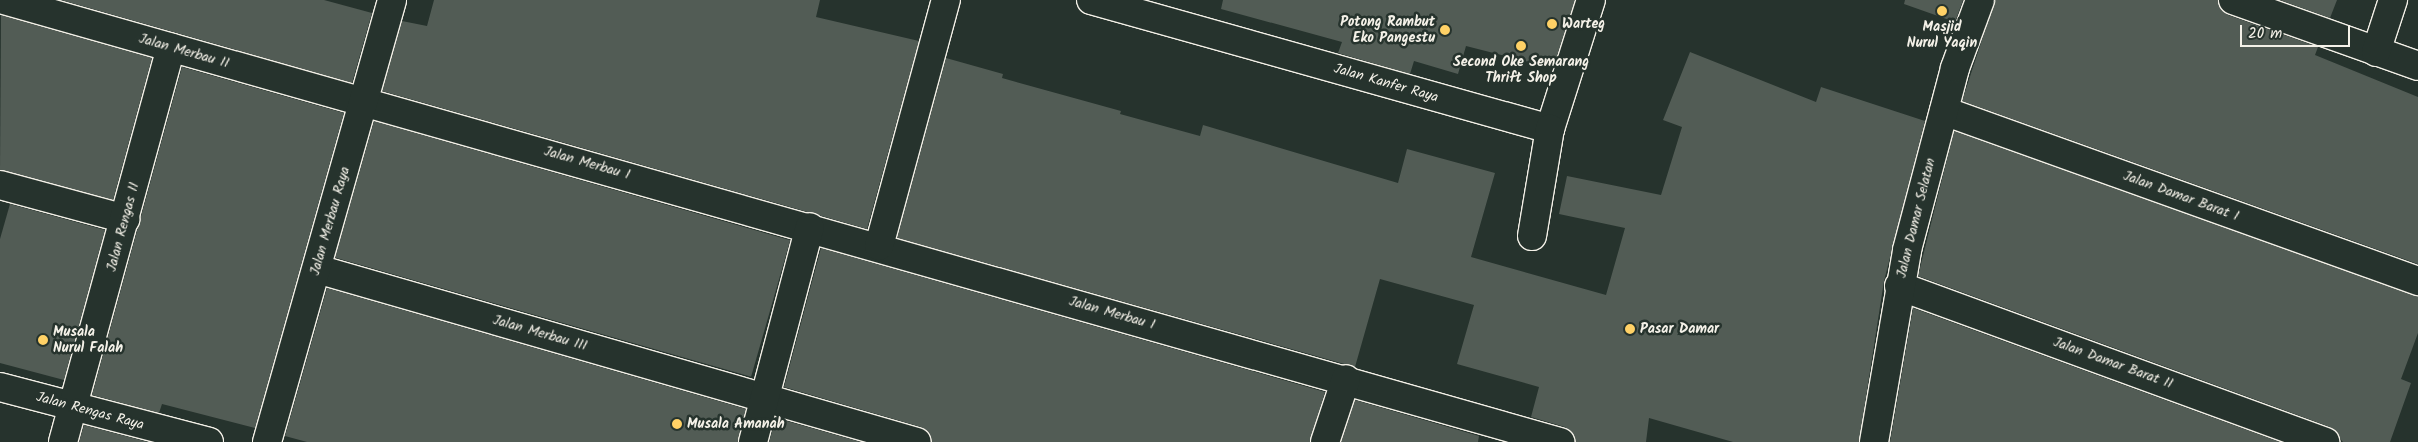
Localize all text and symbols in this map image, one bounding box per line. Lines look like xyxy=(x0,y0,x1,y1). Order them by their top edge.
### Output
marker: Masjid Nurul Yaqin xyxy=(1936,5,1948,17)
place label: Potong Rambut Eko Pangestu xyxy=(1340,14,1435,46)
scale bar xyxy=(2243,15,2353,47)
place label: Warteg xyxy=(1562,16,1605,32)
marker: Warteg xyxy=(1546,18,1558,30)
place label: Masjid Nurul Yaqin xyxy=(1907,19,1977,52)
text: 20 m xyxy=(2248,22,2282,46)
marker: Potong Rambut Eko Pangestu xyxy=(1439,24,1451,36)
street label: Jalan Merbau II xyxy=(137,30,231,72)
marker: Second Oke Semarang Thrift Shop xyxy=(1515,40,1527,52)
place label: Second Oke Semarang Thrift Shop xyxy=(1453,54,1589,86)
street label: Jalan Kanfer Raya xyxy=(1332,60,1440,106)
street label: Jalan Merbau I xyxy=(542,143,632,183)
street label: Jalan Damar Selatan xyxy=(1893,156,1939,280)
street label: Jalan Merbau Raya xyxy=(306,165,354,277)
street label: Jalan Damar Barat I xyxy=(2121,167,2241,225)
street label: Jalan Rengas II xyxy=(103,181,143,273)
street label: Jalan Merbau I xyxy=(1067,293,1157,333)
street label: Jalan Merbau III xyxy=(491,311,589,355)
place label: Pasar Damar xyxy=(1640,321,1719,337)
marker: Pasar Damar xyxy=(1624,323,1636,335)
place label: Musala Nurul Falah xyxy=(53,324,123,357)
marker: Musala Nurul Falah xyxy=(37,334,49,346)
street label: Jalan Damar Barat II xyxy=(2051,334,2175,392)
street label: Jalan Rengas Raya xyxy=(34,389,146,433)
place label: Musala Amanah xyxy=(687,416,785,432)
marker: Musala Amanah xyxy=(671,418,683,430)

